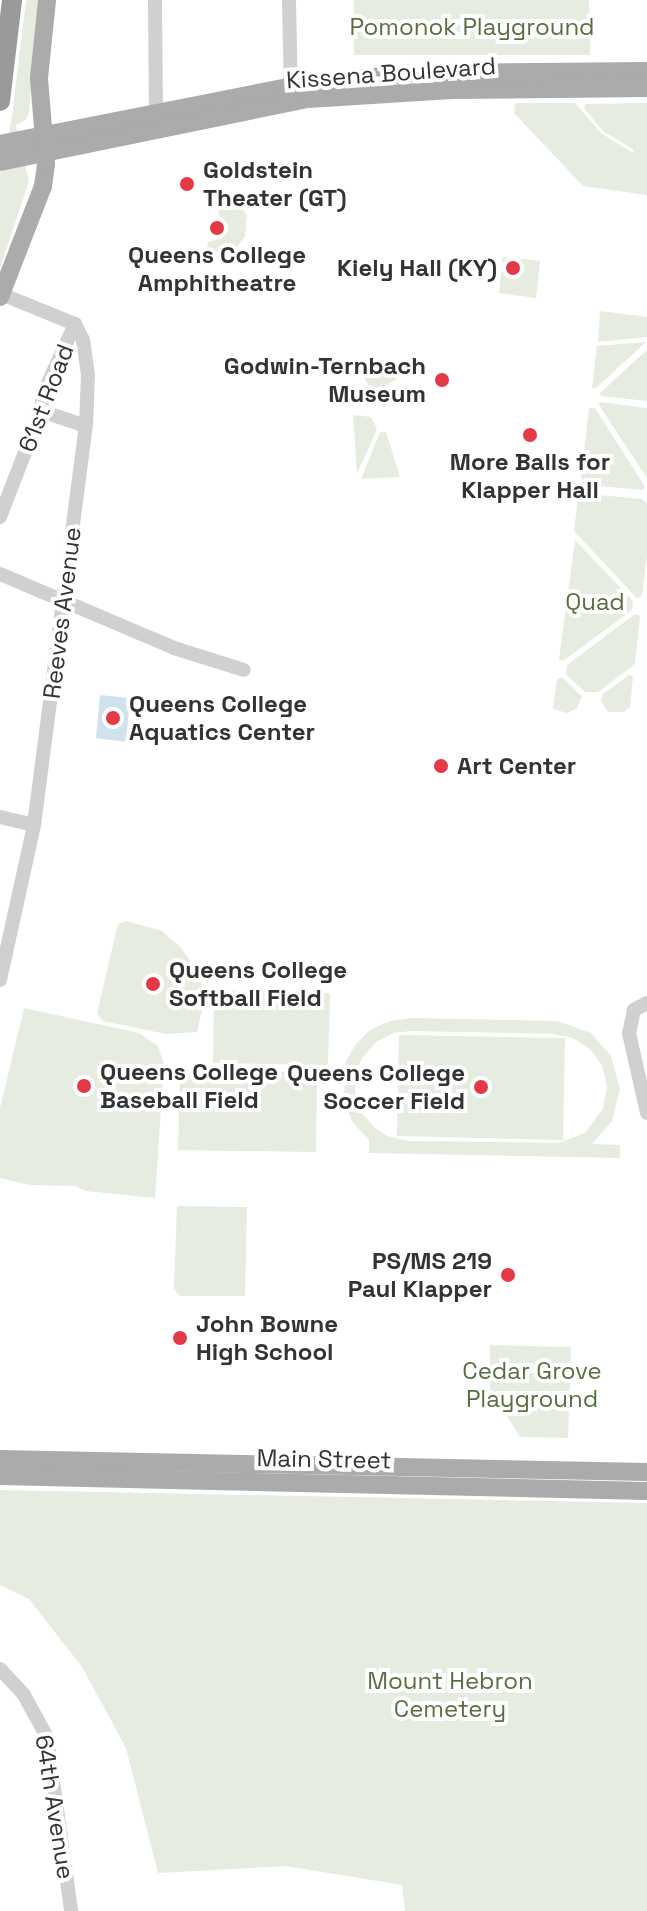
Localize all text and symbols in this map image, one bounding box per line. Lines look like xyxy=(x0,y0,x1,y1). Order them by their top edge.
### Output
park label: Pomonok Playground xyxy=(349,13,595,41)
street label: Kissena Boulevard xyxy=(285,51,497,95)
place label: Goldstein Theater (GT) xyxy=(203,156,347,212)
marker: Goldstein Theater (GT) xyxy=(178,175,196,193)
marker: Queens College Amphitheatre xyxy=(208,219,226,237)
place label: Queens College Amphitheatre xyxy=(128,241,306,297)
place label: Kiely Hall (KY) xyxy=(337,254,497,282)
marker: Kiely Hall (KY) xyxy=(504,259,522,277)
street label: 61st Road xyxy=(12,340,80,456)
place label: Godwin-Ternbach Museum xyxy=(224,352,426,408)
marker: Godwin-Ternbach Museum xyxy=(433,371,451,389)
marker: More Balls for Klapper Hall xyxy=(521,426,539,444)
place label: More Balls for Klapper Hall xyxy=(450,448,610,504)
street label: Reeves Avenue xyxy=(37,525,87,701)
park label: Quad xyxy=(565,588,625,616)
place label: Queens College Aquatics Center xyxy=(129,690,315,746)
marker: Queens College Aquatics Center xyxy=(104,709,122,727)
place label: Art Center xyxy=(457,752,576,780)
marker: Art Center xyxy=(432,757,450,775)
place label: Queens College Softball Field xyxy=(169,956,347,1012)
marker: Queens College Softball Field xyxy=(144,975,162,993)
place label: Queens College Baseball Field xyxy=(100,1058,278,1114)
place label: Queens College Soccer Field xyxy=(287,1059,465,1115)
marker: Queens College Baseball Field xyxy=(75,1077,93,1095)
marker: Queens College Soccer Field xyxy=(472,1078,490,1096)
place label: PS/MS 219 Paul Klapper xyxy=(348,1247,492,1303)
marker: PS/MS 219 Paul Klapper xyxy=(499,1266,517,1284)
place label: John Bowne High School xyxy=(196,1310,338,1366)
marker: John Bowne High School xyxy=(171,1329,189,1347)
park label: Cedar Grove Playground xyxy=(462,1357,602,1413)
street label: Main Street xyxy=(256,1443,392,1475)
park label: Mount Hebron Cemetery xyxy=(367,1667,533,1723)
street label: 64th Avenue xyxy=(29,1732,81,1882)

